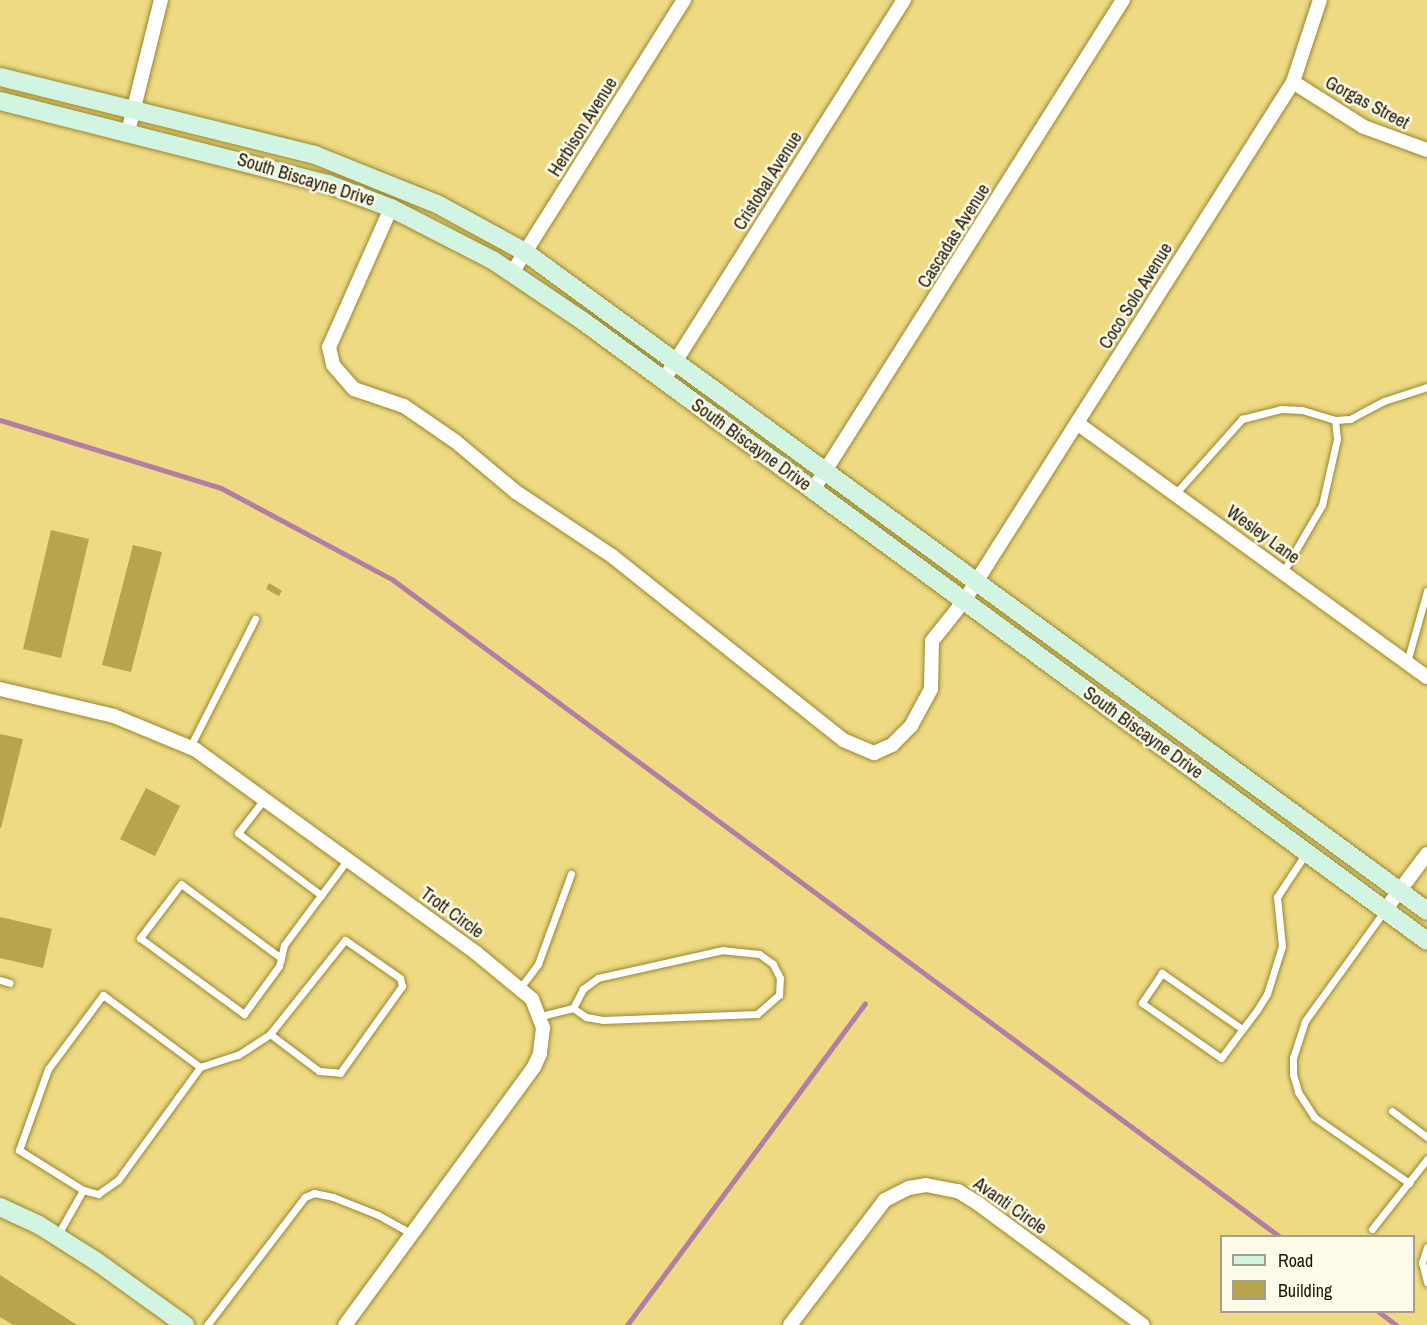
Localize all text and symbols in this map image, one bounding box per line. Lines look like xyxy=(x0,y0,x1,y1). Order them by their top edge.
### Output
street label: Gorgas Street xyxy=(1321,72,1413,134)
street label: Herbison Avenue xyxy=(544,73,622,181)
street label: Cristobal Avenue xyxy=(729,127,807,235)
street label: South Biscayne Drive xyxy=(235,149,377,211)
street label: Cascadas Avenue xyxy=(913,180,995,292)
street label: Coco Solo Avenue xyxy=(1095,239,1177,353)
street label: South Biscayne Drive xyxy=(687,394,815,496)
street label: Wesley Lane xyxy=(1222,501,1304,569)
street label: South Biscayne Drive xyxy=(1079,682,1207,784)
street label: Trott Circle xyxy=(416,883,488,943)
street label: Avanti Circle xyxy=(969,1173,1051,1239)
legend xyxy=(1220,1235,1415,1313)
text: Road xyxy=(1278,1248,1313,1273)
text: Building xyxy=(1278,1278,1332,1303)

